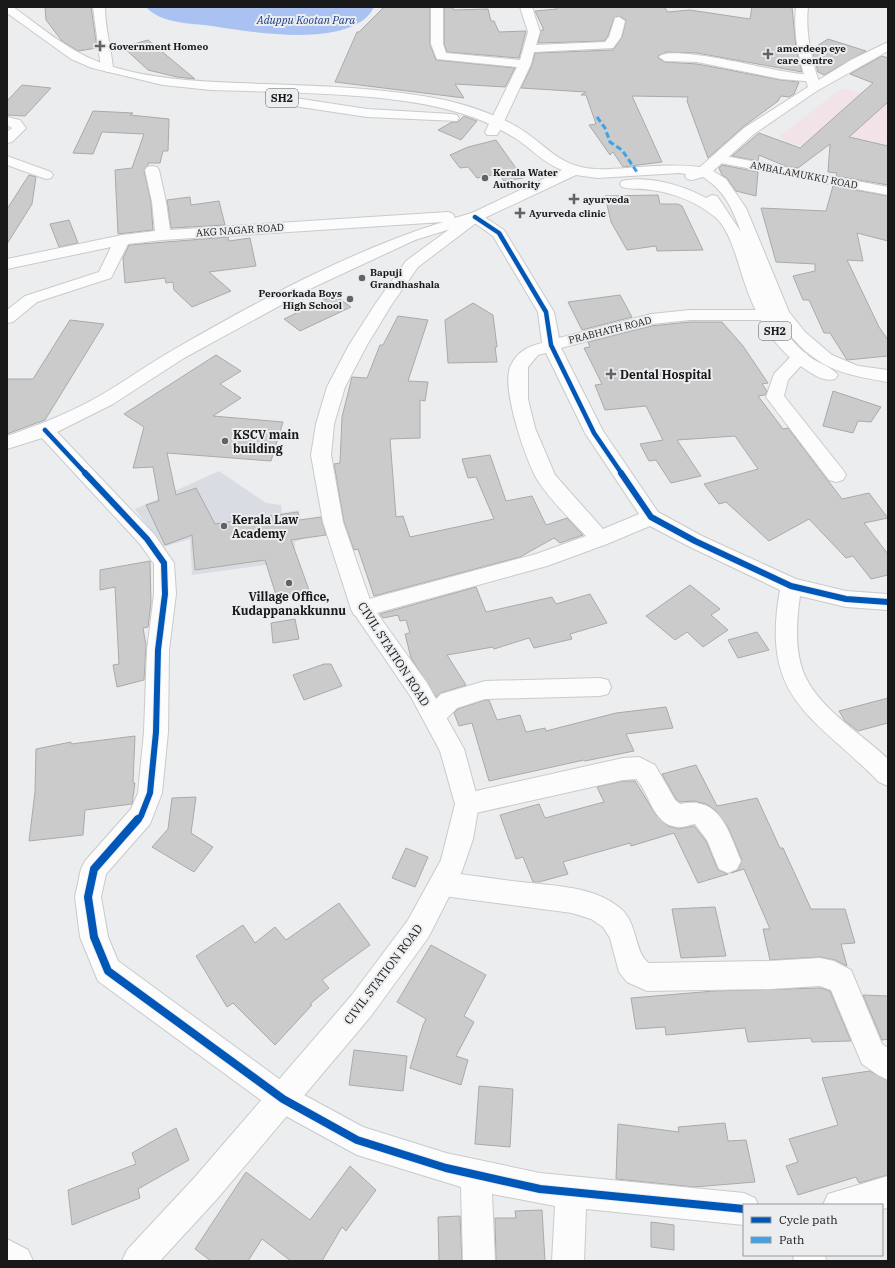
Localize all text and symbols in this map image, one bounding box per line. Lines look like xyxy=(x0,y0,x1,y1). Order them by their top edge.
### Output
water label: Aduppu Kootan Para xyxy=(256,13,355,27)
marker: Government Homeo xyxy=(94,40,106,52)
place label: Government Homeo xyxy=(109,40,208,53)
place label: amerdeep eye care centre xyxy=(777,42,846,67)
marker: amerdeep eye care centre xyxy=(762,48,774,60)
road number: SH2 xyxy=(266,89,298,107)
street label: AMBALAMUKKU ROAD xyxy=(749,158,859,192)
place label: Kerala Water Authority xyxy=(493,166,558,191)
marker: Kerala Water Authority xyxy=(480,173,490,183)
marker: ayurveda xyxy=(568,193,580,205)
place label: ayurveda xyxy=(583,193,630,206)
marker: Ayurveda clinic xyxy=(514,207,526,219)
place label: Ayurveda clinic xyxy=(529,207,607,220)
street label: AKG NAGAR ROAD xyxy=(196,220,284,240)
place label: Bapuji Grandhashala xyxy=(370,266,440,291)
marker: Bapuji Grandhashala xyxy=(357,273,367,283)
place label: Peroorkada Boys High School xyxy=(258,287,342,312)
marker: Peroorkada Boys High School xyxy=(345,294,355,304)
street label: PRABHATH ROAD xyxy=(567,313,653,347)
road number: SH2 xyxy=(759,322,791,340)
place label: Dental Hospital xyxy=(620,367,712,382)
marker: Dental Hospital xyxy=(605,368,617,380)
place label: KSCV main building xyxy=(233,427,299,456)
marker: KSCV main building xyxy=(220,436,230,446)
place label: Kerala Law Academy xyxy=(232,512,299,541)
marker: Kerala Law Academy xyxy=(219,521,229,531)
marker: Village Office, Kudappanakkunnu xyxy=(284,578,294,588)
place label: Village Office, Kudappanakkunnu xyxy=(232,589,346,618)
street label: CIVIL STATION ROAD xyxy=(355,599,433,709)
street label: CIVIL STATION ROAD xyxy=(341,921,425,1027)
legend xyxy=(743,1204,883,1256)
text: Cycle path xyxy=(779,1212,838,1227)
text: Path xyxy=(779,1232,805,1247)

